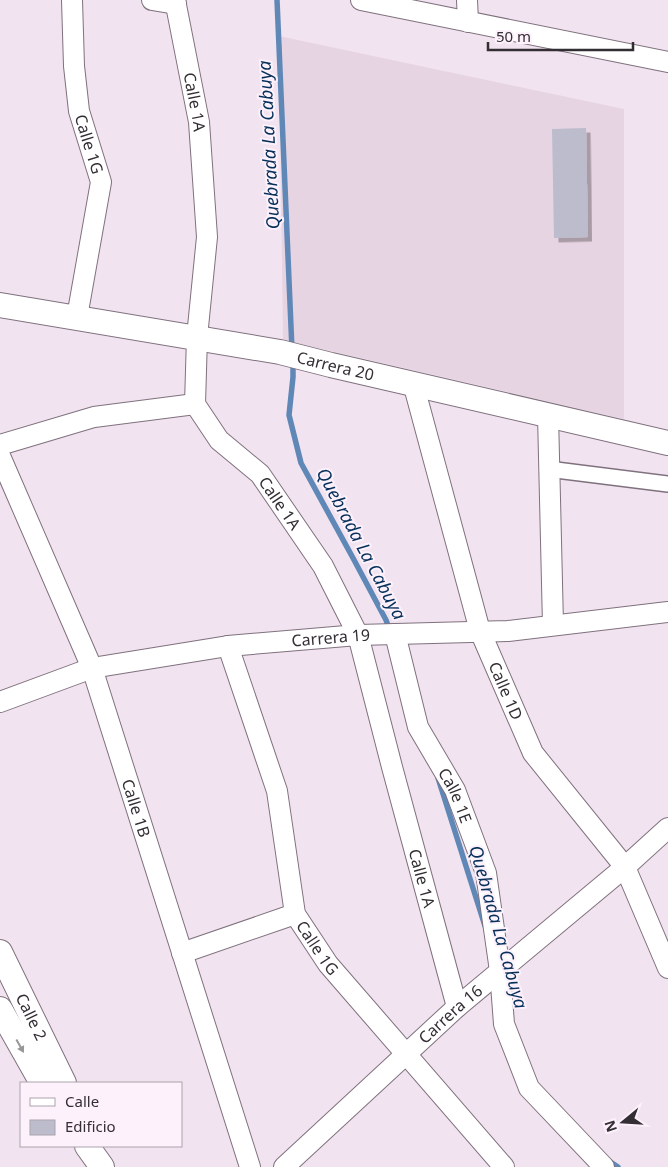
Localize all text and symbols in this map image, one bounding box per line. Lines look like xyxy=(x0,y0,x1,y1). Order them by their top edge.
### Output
scale bar xyxy=(488,20,633,52)
text: 50 m xyxy=(496,26,531,46)
water label: Quebrada La Cabuya xyxy=(252,60,284,230)
street label: Calle 1A xyxy=(178,70,211,133)
street label: Calle 1G xyxy=(70,112,109,177)
street label: Carrera 20 xyxy=(294,346,376,386)
water label: Quebrada La Cabuya xyxy=(312,463,412,624)
street label: Calle 1A xyxy=(254,472,306,535)
street label: Carrera 19 xyxy=(291,624,370,652)
street label: Calle 1D xyxy=(484,658,528,723)
street label: Calle 1E xyxy=(433,764,477,826)
street label: Calle 1B xyxy=(117,776,156,840)
water label: Quebrada La Cabuya xyxy=(464,842,534,1011)
street label: Calle 1A xyxy=(404,846,441,911)
street label: Calle 1G xyxy=(291,916,344,980)
street label: Carrera 16 xyxy=(414,979,487,1048)
street label: Calle 2 xyxy=(11,990,52,1044)
one-way arrow xyxy=(16,1039,25,1053)
legend xyxy=(20,1082,182,1147)
text: Calle xyxy=(65,1091,99,1111)
north arrow xyxy=(598,1097,648,1147)
text: Edificio xyxy=(65,1116,116,1136)
text: N xyxy=(599,1118,621,1135)

